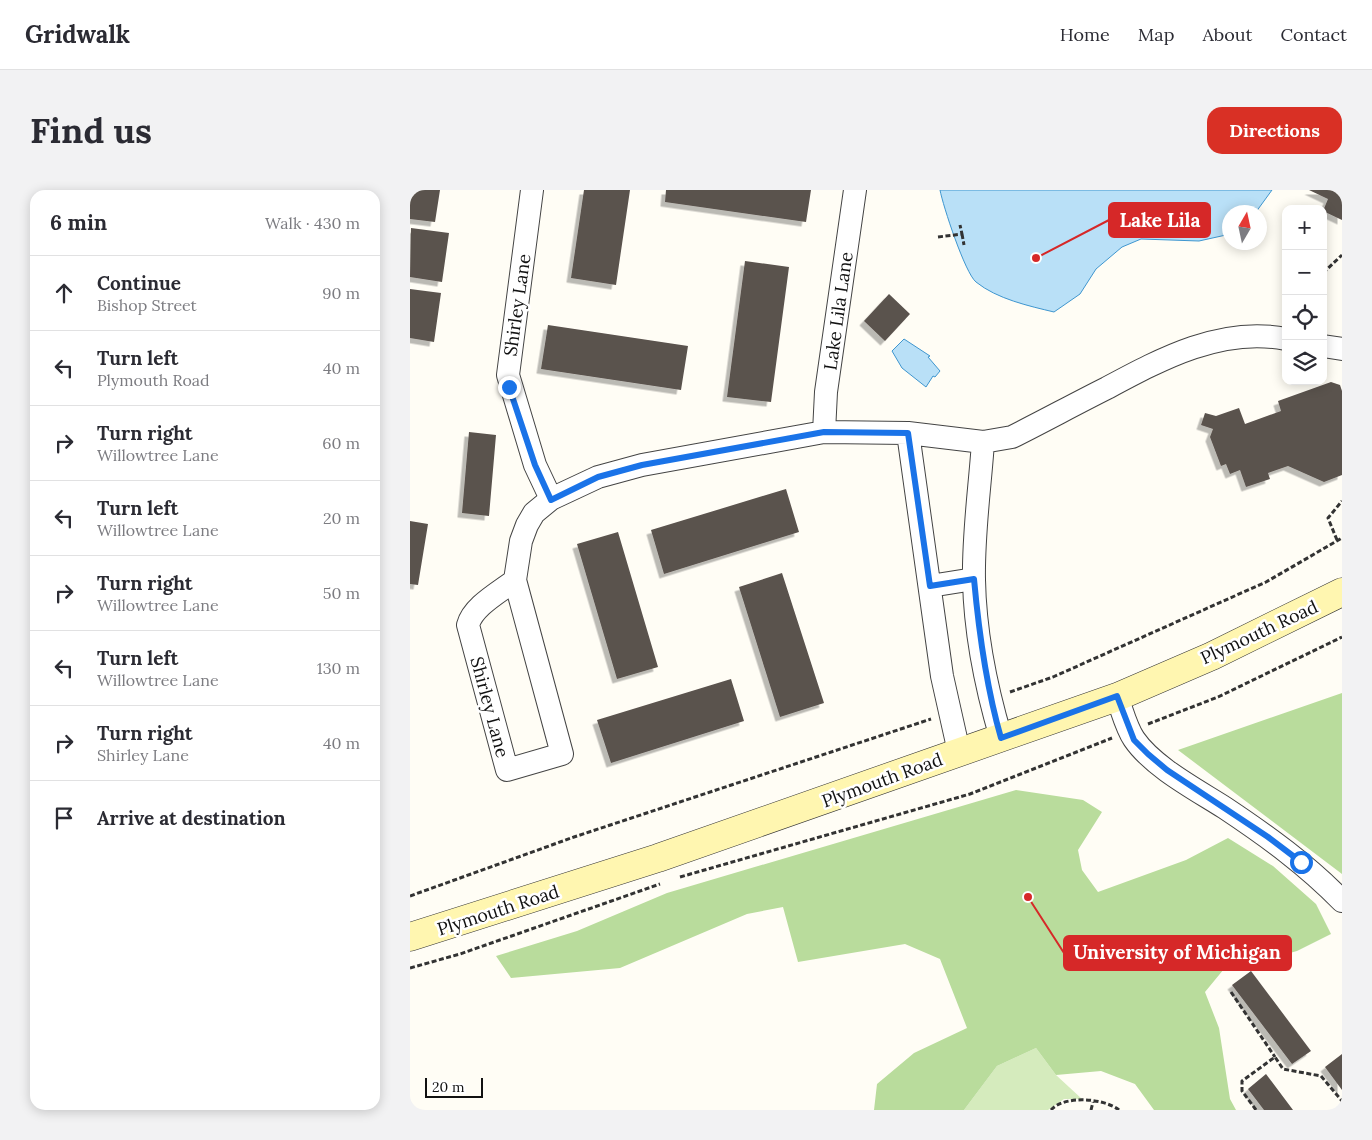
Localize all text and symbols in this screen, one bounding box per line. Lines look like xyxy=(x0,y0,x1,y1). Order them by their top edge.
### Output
text: Gridwalk xyxy=(25,19,130,50)
text: Home xyxy=(1060,23,1110,46)
text: Map xyxy=(1138,23,1174,46)
text: About xyxy=(1202,23,1252,46)
text: Contact xyxy=(1280,23,1347,46)
button: Directions xyxy=(1207,107,1342,154)
text: Find us xyxy=(30,108,152,153)
callout: Lake Lila xyxy=(1109,203,1210,237)
north arrow xyxy=(1222,205,1267,250)
map controls xyxy=(1282,205,1327,385)
button: + xyxy=(1282,205,1327,250)
text: Lake Lila xyxy=(1119,208,1201,232)
text: 6 min xyxy=(50,209,107,236)
text: Walk · 430 m xyxy=(265,213,360,233)
street label: Lake Lila Lane xyxy=(818,250,858,372)
button: − xyxy=(1282,250,1327,295)
street label: Shirley Lane xyxy=(498,252,536,358)
text: Continue xyxy=(97,271,181,295)
icon: ahead xyxy=(50,279,78,307)
text: 90 m xyxy=(322,283,360,303)
text: Bishop Street xyxy=(97,295,197,315)
button: locate xyxy=(1282,295,1327,340)
button: layers xyxy=(1282,340,1327,385)
text: Turn left xyxy=(97,346,178,370)
icon: left xyxy=(50,354,78,382)
text: 40 m xyxy=(323,358,360,378)
text: Plymouth Road xyxy=(97,370,210,390)
route end xyxy=(498,376,521,399)
text: Turn right xyxy=(97,421,193,445)
icon: right xyxy=(50,429,78,457)
text: 60 m xyxy=(322,433,360,453)
text: Willowtree Lane xyxy=(97,445,219,465)
text: Turn left xyxy=(97,496,178,520)
icon: left xyxy=(50,504,78,532)
text: 20 m xyxy=(323,508,360,528)
text: Willowtree Lane xyxy=(97,520,219,540)
text: Turn right xyxy=(97,571,193,595)
icon: right xyxy=(50,579,78,607)
text: 50 m xyxy=(323,583,360,603)
text: Willowtree Lane xyxy=(97,595,219,615)
street label: Plymouth Road xyxy=(1197,595,1321,669)
text: Turn left xyxy=(97,646,178,670)
icon: left xyxy=(50,654,78,682)
street label: Shirley Lane xyxy=(466,654,515,760)
text: 130 m xyxy=(317,658,360,678)
text: Willowtree Lane xyxy=(97,670,219,690)
text: Turn right xyxy=(97,721,193,745)
icon: right xyxy=(50,729,78,757)
text: 40 m xyxy=(323,733,360,753)
text: Shirley Lane xyxy=(97,745,189,765)
street label: Plymouth Road xyxy=(819,747,946,812)
icon: arrive xyxy=(50,804,78,832)
text: Arrive at destination xyxy=(97,806,286,830)
route start xyxy=(1290,851,1313,874)
street label: Plymouth Road xyxy=(434,879,562,941)
callout: University of Michigan xyxy=(1064,936,1291,970)
text: University of Michigan xyxy=(1073,940,1281,964)
scale bar xyxy=(425,1075,482,1098)
text: 20 m xyxy=(432,1078,464,1096)

